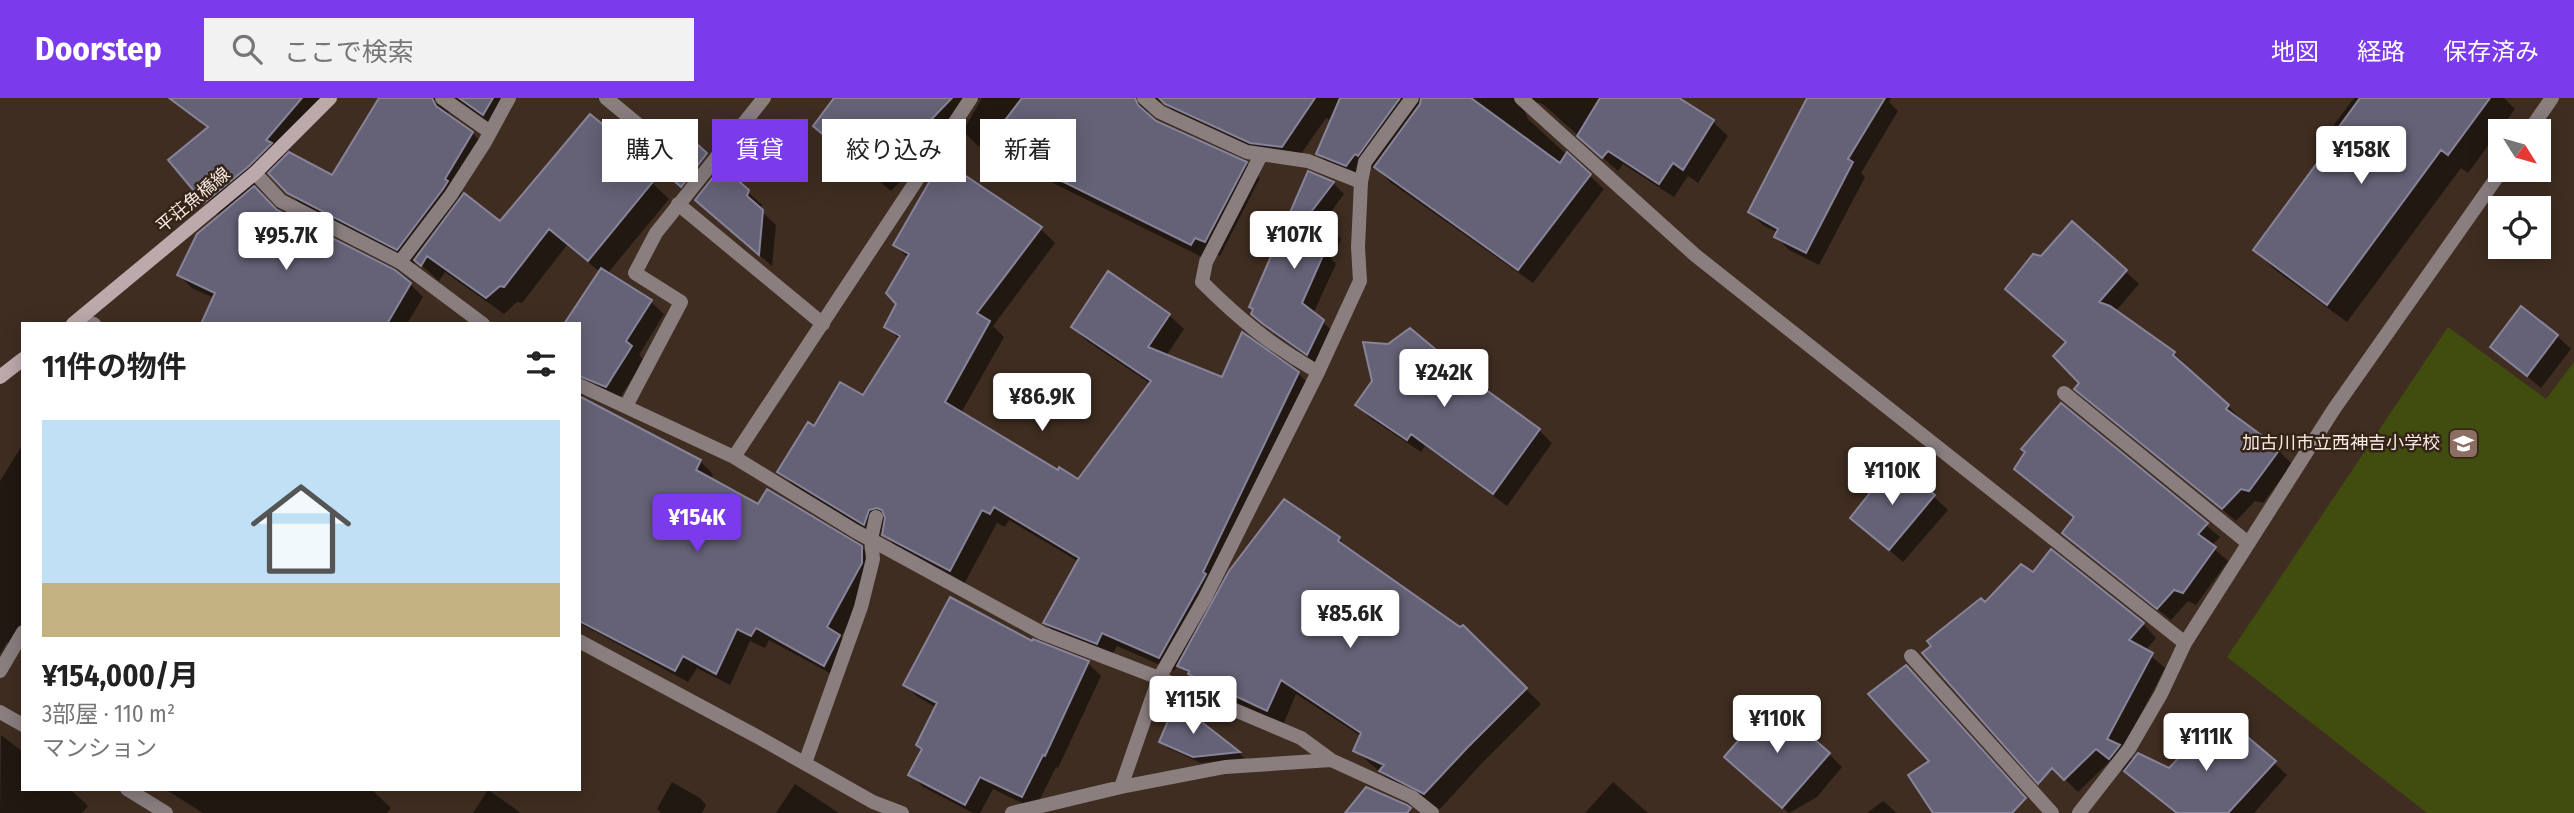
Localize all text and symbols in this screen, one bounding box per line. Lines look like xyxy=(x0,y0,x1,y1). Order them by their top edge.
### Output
search box xyxy=(204,18,694,81)
text: Doorstep xyxy=(35,29,162,69)
icon: search xyxy=(228,30,266,68)
text: ここで検索 xyxy=(284,37,414,68)
text: 地図 xyxy=(2271,38,2319,66)
text: 経路 xyxy=(2357,38,2405,66)
text: 保存済み xyxy=(2443,38,2539,66)
chip: 購入 xyxy=(602,119,698,182)
chip: 賃貸 xyxy=(712,119,808,182)
chip: 絞り込み xyxy=(822,119,966,182)
chip: 新着 xyxy=(980,119,1076,182)
north arrow xyxy=(2488,119,2552,182)
map controls xyxy=(2488,119,2551,259)
pin: ¥158K xyxy=(2312,126,2410,186)
text: ¥158K xyxy=(2332,135,2390,163)
street label: 平荘魚橋線 xyxy=(151,163,235,237)
button: locate xyxy=(2488,196,2551,259)
pin: ¥95.7K xyxy=(229,212,343,272)
pin: ¥107K xyxy=(1245,212,1343,271)
text: ¥107K xyxy=(1266,220,1322,248)
text: ¥95.7K xyxy=(254,221,318,249)
icon: filters xyxy=(522,345,560,383)
text: 11件の物件 xyxy=(42,349,187,385)
pin: ¥242K xyxy=(1395,350,1493,409)
text: ¥242K xyxy=(1415,358,1473,386)
pin: ¥86.9K xyxy=(985,374,1099,433)
text: ¥86.9K xyxy=(1009,382,1075,410)
school or university icon: 加古川市立西神吉小学校 xyxy=(2446,426,2480,460)
place label: 加古川市立西神吉小学校 xyxy=(2242,432,2440,454)
pin: ¥110K xyxy=(1843,448,1941,507)
text: ¥110K xyxy=(1864,456,1920,484)
icon: home xyxy=(238,466,364,592)
pin: ¥154K xyxy=(648,494,746,554)
text: ¥154K xyxy=(668,503,726,531)
pin: ¥85.6K xyxy=(1293,590,1407,650)
text: ¥85.6K xyxy=(1317,599,1383,627)
text: ¥154,000/月 xyxy=(42,658,199,694)
pin: ¥115K xyxy=(1144,676,1242,736)
text: ¥115K xyxy=(1166,685,1220,713)
pin: ¥110K xyxy=(1728,696,1826,755)
text: 3部屋 · 110 m² xyxy=(42,700,175,728)
text: ¥110K xyxy=(1749,704,1805,732)
pin: ¥111K xyxy=(2157,714,2255,773)
text: ¥111K xyxy=(2180,722,2232,750)
text: マンション xyxy=(42,734,157,762)

